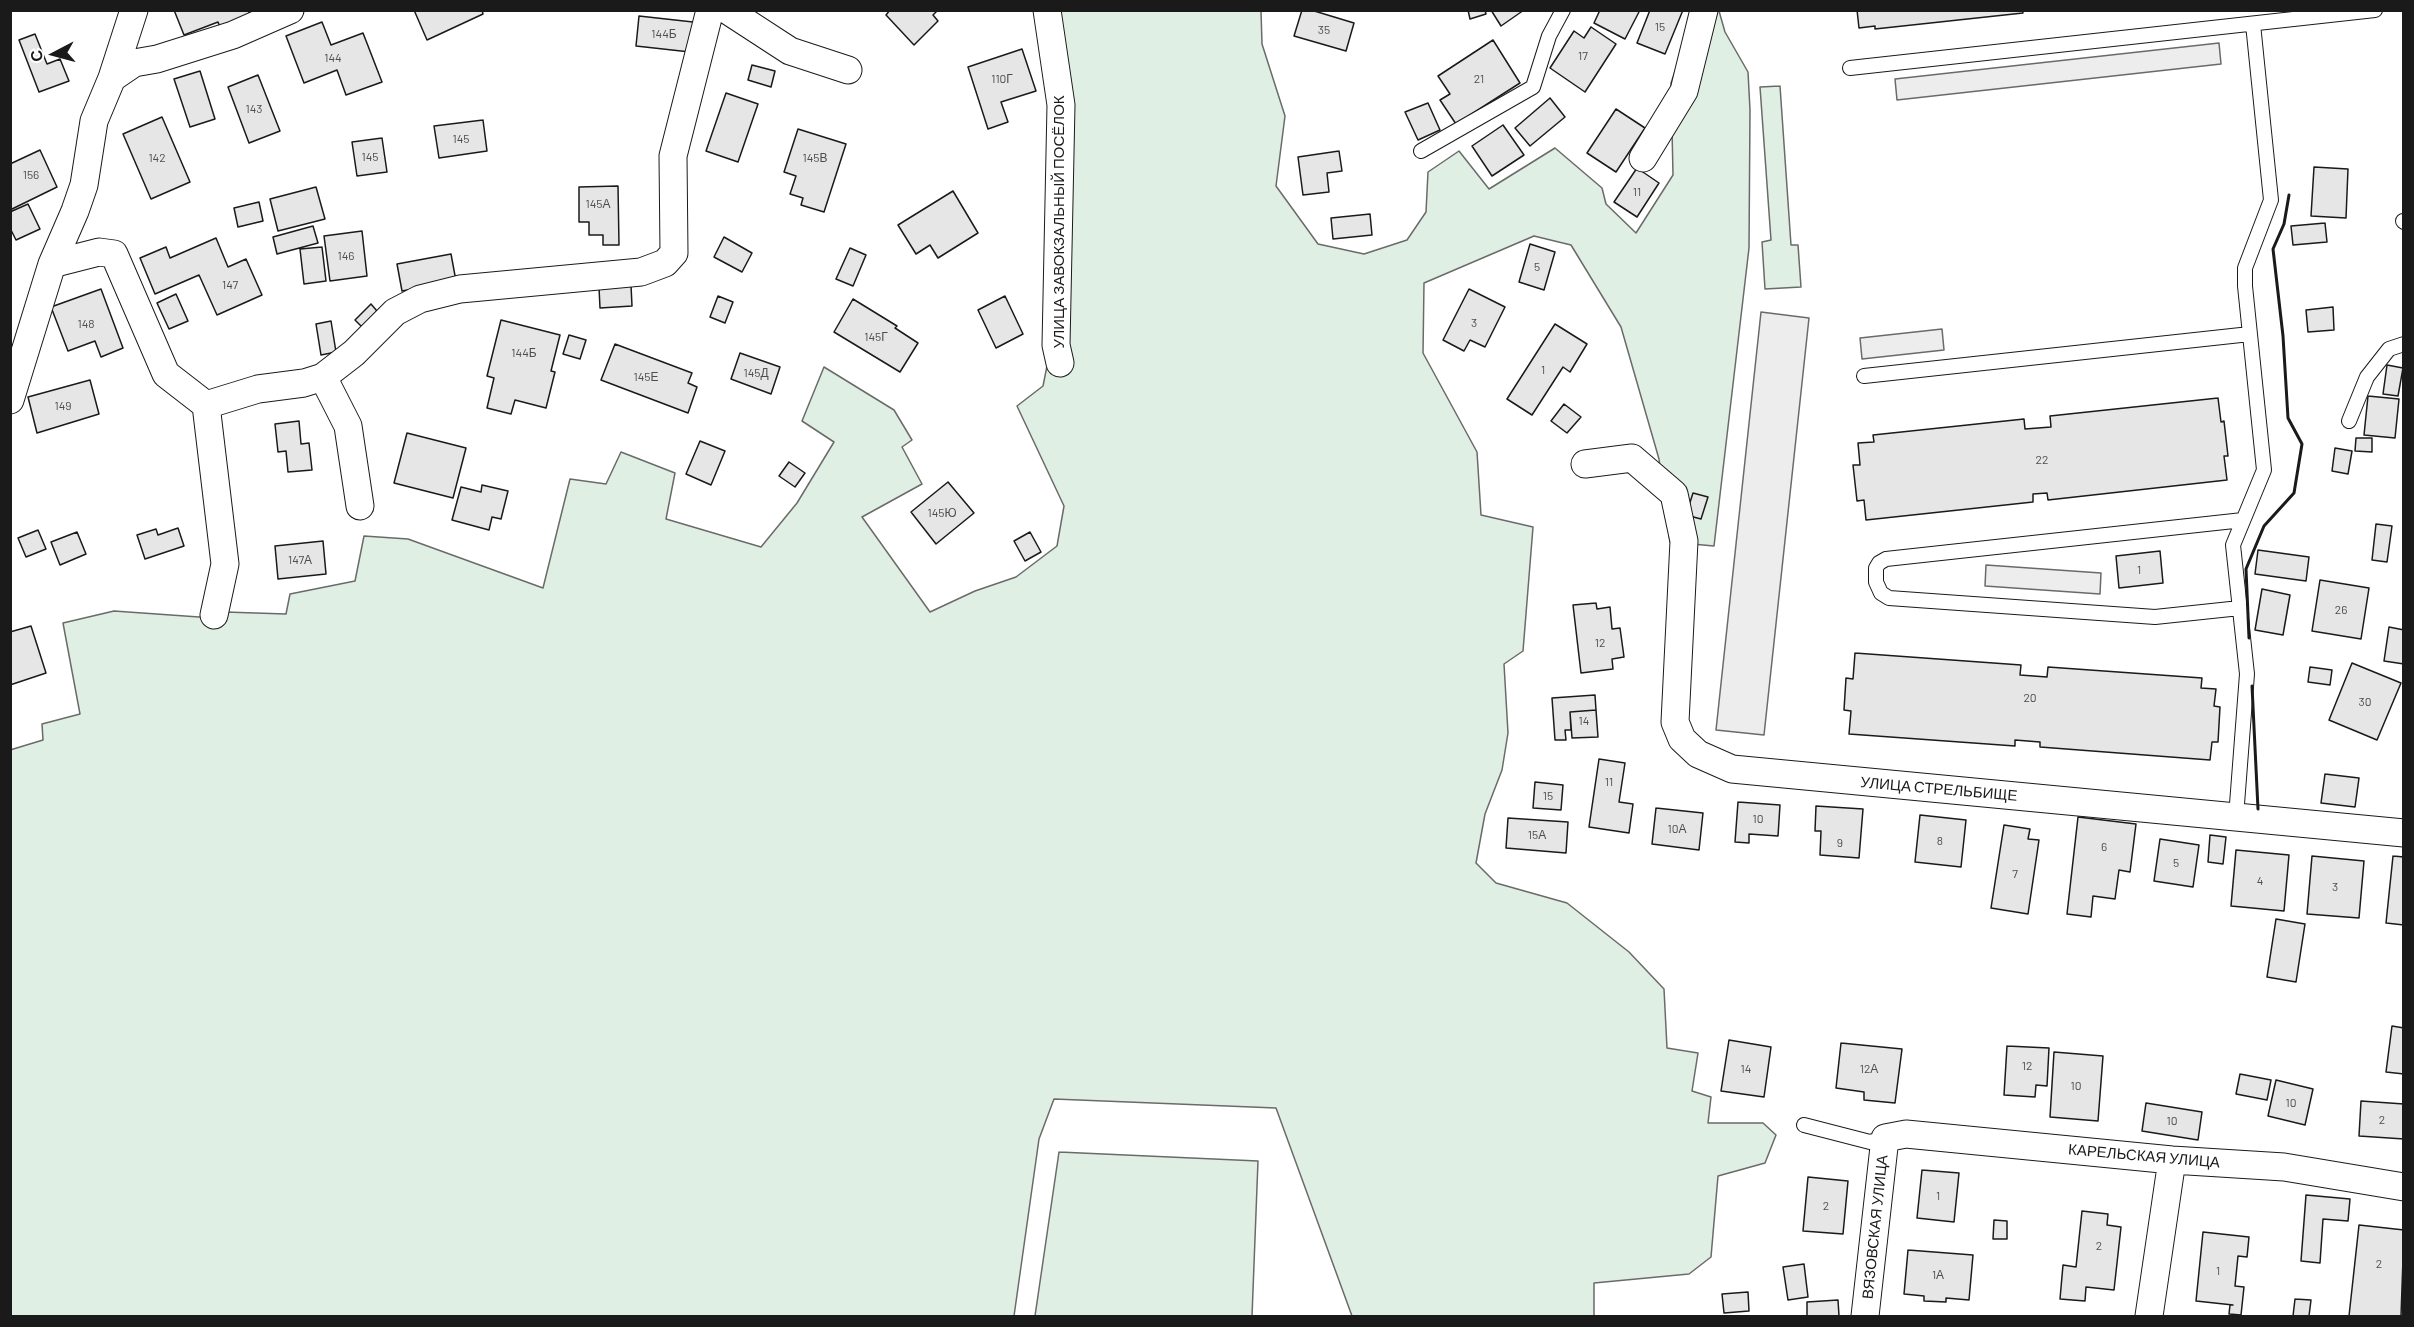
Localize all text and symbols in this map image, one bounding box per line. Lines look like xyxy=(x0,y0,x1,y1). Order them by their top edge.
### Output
house number: 15 xyxy=(1655,20,1665,34)
house number: 35 xyxy=(1318,23,1330,37)
north arrow xyxy=(24,24,84,84)
house number: 144Б xyxy=(651,27,677,41)
text: С xyxy=(26,49,46,63)
house number: 17 xyxy=(1578,49,1588,63)
house number: 144 xyxy=(324,51,342,65)
house number: 110Г xyxy=(991,72,1013,86)
house number: 21 xyxy=(1474,72,1484,86)
street label: УЛИЦА ЗАВОКЗАЛЬНЫЙ ПОСЁЛОК xyxy=(1050,95,1068,349)
house number: 143 xyxy=(246,102,262,116)
house number: 145 xyxy=(453,132,469,146)
house number: 145 xyxy=(362,150,378,164)
house number: 142 xyxy=(148,151,166,165)
house number: 145В xyxy=(803,151,827,165)
house number: 156 xyxy=(23,168,39,182)
house number: 11 xyxy=(1633,185,1641,199)
house number: 145А xyxy=(586,197,610,211)
house number: 146 xyxy=(338,249,354,263)
house number: 5 xyxy=(1534,260,1540,274)
house number: 147 xyxy=(222,278,238,292)
house number: 3 xyxy=(1471,316,1477,330)
house number: 148 xyxy=(77,317,95,331)
house number: 145Г xyxy=(864,330,888,344)
house number: 144Б xyxy=(511,346,537,360)
house number: 1 xyxy=(1541,363,1545,377)
house number: 145Д xyxy=(743,366,769,380)
house number: 145Е xyxy=(634,370,658,384)
house number: 149 xyxy=(54,399,72,413)
house number: 22 xyxy=(2036,453,2048,467)
house number: 145Ю xyxy=(927,506,957,520)
house number: 147А xyxy=(288,553,312,567)
house number: 1 xyxy=(2137,563,2141,577)
house number: 26 xyxy=(2335,603,2347,617)
house number: 12 xyxy=(1595,636,1605,650)
house number: 20 xyxy=(2023,691,2037,705)
house number: 30 xyxy=(2359,695,2371,709)
house number: 14 xyxy=(1579,714,1589,728)
street label: УЛИЦА СТРЕЛЬБИЩЕ xyxy=(1860,773,2018,805)
house number: 11 xyxy=(1605,775,1613,789)
house number: 15 xyxy=(1543,789,1553,803)
house number: 10 xyxy=(1753,812,1763,826)
house number: 10А xyxy=(1668,822,1686,836)
house number: 15А xyxy=(1528,828,1546,842)
house number: 8 xyxy=(1937,834,1943,848)
house number: 9 xyxy=(1837,836,1843,850)
house number: 6 xyxy=(2101,840,2107,854)
house number: 5 xyxy=(2173,856,2179,870)
house number: 7 xyxy=(2012,867,2018,881)
house number: 4 xyxy=(2257,874,2263,888)
house number: 3 xyxy=(2332,880,2338,894)
house number: 12 xyxy=(2022,1059,2032,1073)
house number: 14 xyxy=(1741,1062,1751,1076)
house number: 12А xyxy=(1860,1062,1878,1076)
house number: 10 xyxy=(2071,1079,2081,1093)
house number: 10 xyxy=(2286,1096,2296,1110)
house number: 2 xyxy=(2379,1113,2385,1127)
house number: 10 xyxy=(2167,1114,2177,1128)
street label: КАРЕЛЬСКАЯ УЛИЦА xyxy=(2067,1140,2221,1172)
street label: ВЯЗОВСКАЯ УЛИЦА xyxy=(1858,1154,1892,1300)
house number: 1 xyxy=(1936,1189,1940,1203)
house number: 2 xyxy=(1823,1199,1829,1213)
house number: 2 xyxy=(2096,1239,2102,1253)
house number: 2 xyxy=(2376,1257,2382,1271)
house number: 1 xyxy=(2216,1264,2220,1278)
house number: 1А xyxy=(1932,1268,1944,1282)

